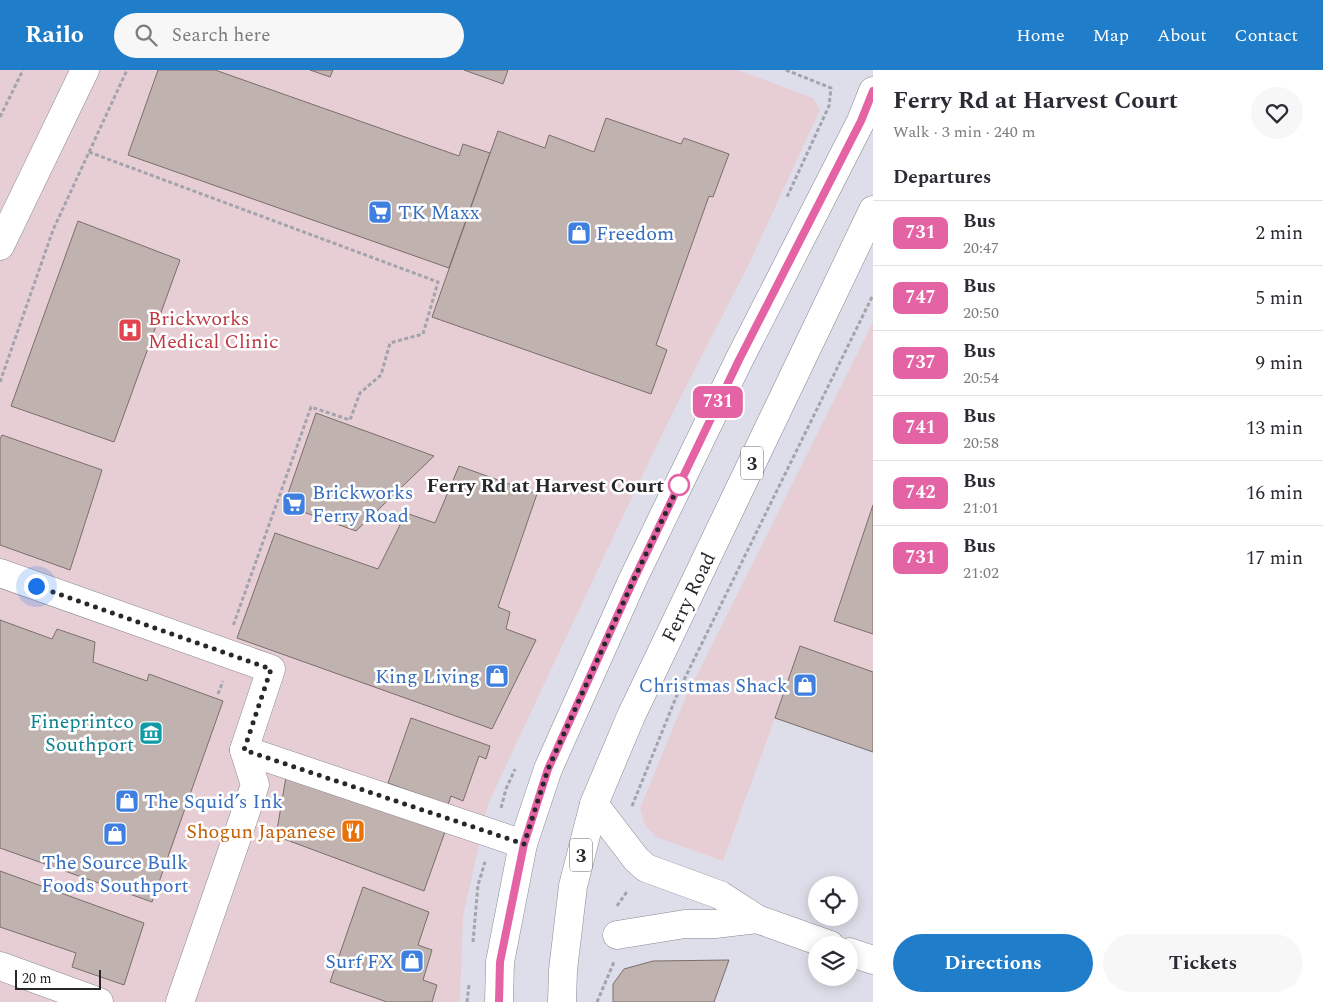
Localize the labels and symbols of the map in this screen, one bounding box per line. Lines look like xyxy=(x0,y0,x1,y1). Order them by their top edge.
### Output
place label: TK Maxx xyxy=(398,198,480,228)
supermarket icon: TK Maxx xyxy=(367,199,393,225)
place label: Freedom xyxy=(596,219,674,249)
shop icon: Freedom xyxy=(566,220,592,246)
place label: Brickworks Medical Clinic xyxy=(148,304,278,357)
hospital icon: Brickworks Medical Clinic xyxy=(117,317,143,343)
line badge: 731 xyxy=(689,386,747,418)
road number: 3 xyxy=(741,446,763,479)
place label: Ferry Rd at Harvest Court xyxy=(426,471,664,501)
marker: Ferry Rd at Harvest Court xyxy=(668,474,690,496)
place label: Brickworks Ferry Road xyxy=(312,478,413,531)
supermarket icon: Brickworks Ferry Road xyxy=(281,491,307,517)
street label: Ferry Road xyxy=(654,547,724,648)
your location xyxy=(24,574,49,599)
place label: King Living xyxy=(375,662,480,692)
shop icon: King Living xyxy=(484,663,510,689)
place label: Christmas Shack xyxy=(639,671,788,701)
shop icon: Christmas Shack xyxy=(792,672,818,698)
place label: Fineprintco Southport xyxy=(30,707,134,760)
museum icon: Fineprintco Southport xyxy=(138,720,164,746)
place label: The Squid’s Ink xyxy=(144,787,283,817)
shop icon: The Squid’s Ink xyxy=(114,788,140,814)
place label: Shogun Japanese xyxy=(186,817,336,847)
restaurant icon: Shogun Japanese xyxy=(340,818,366,844)
shop icon: The Source Bulk Foods Southport xyxy=(102,821,128,847)
road number: 3 xyxy=(570,838,592,872)
place label: The Source Bulk Foods Southport xyxy=(41,848,189,901)
place label: Surf FX xyxy=(325,947,394,977)
shop icon: Surf FX xyxy=(399,948,425,974)
scale bar xyxy=(15,967,101,990)

